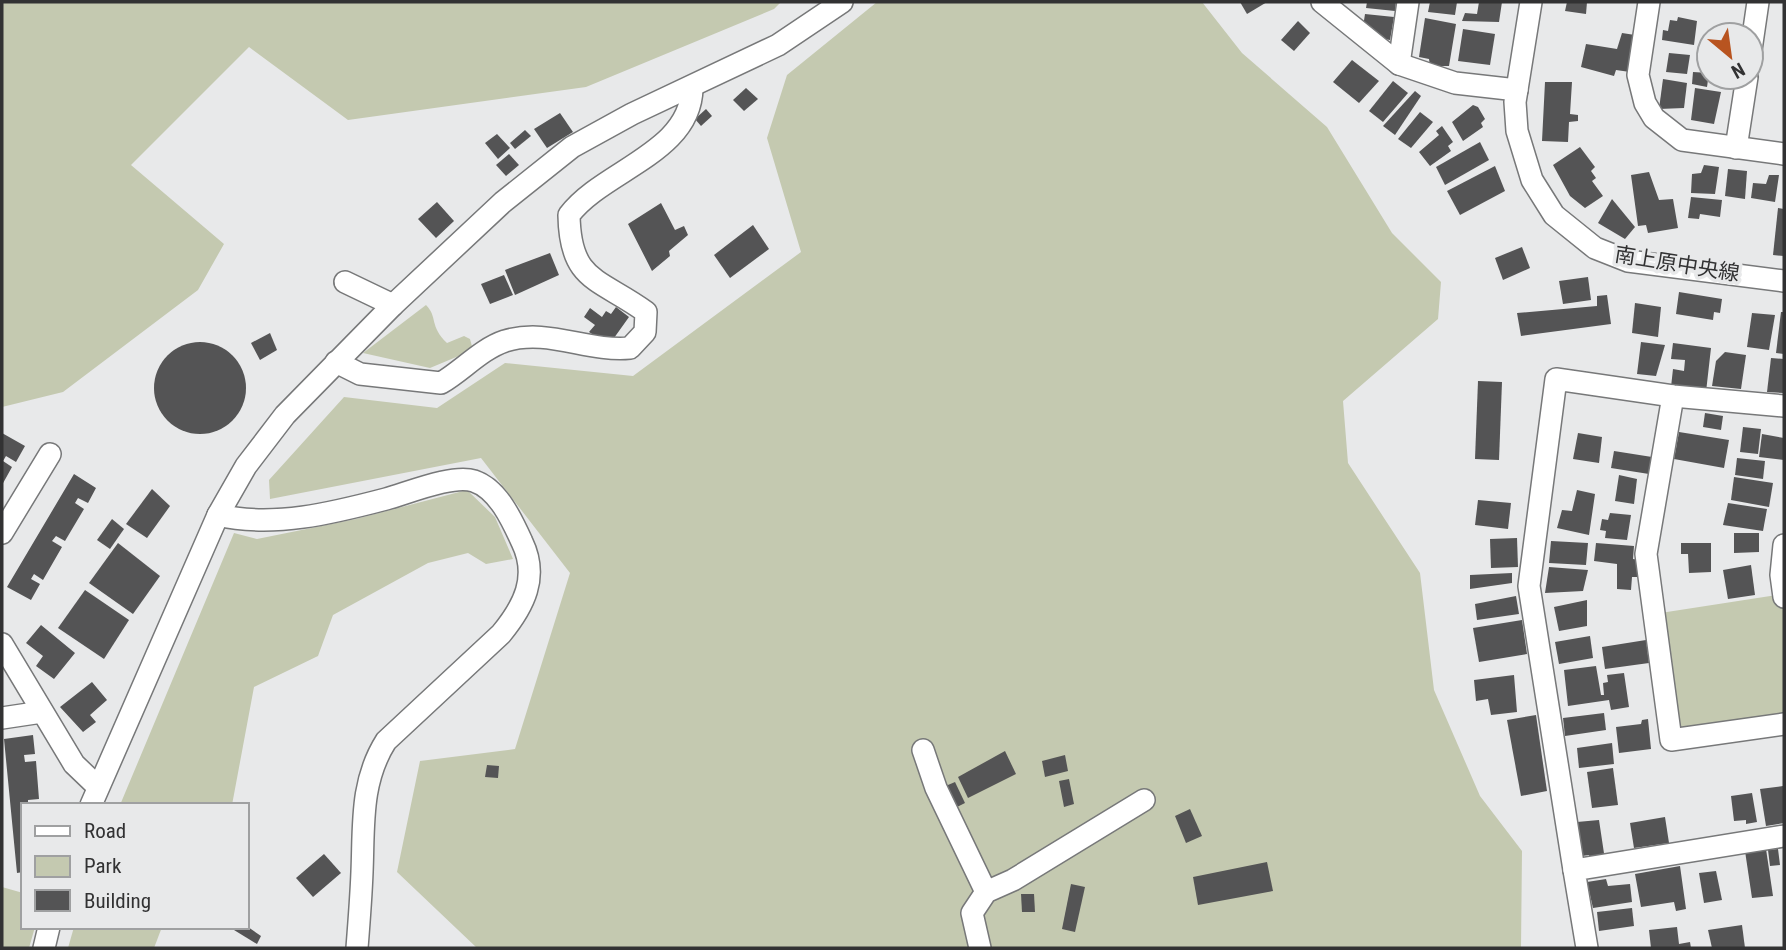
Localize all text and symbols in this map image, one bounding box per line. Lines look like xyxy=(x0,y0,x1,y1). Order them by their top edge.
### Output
north arrow xyxy=(1695,21,1765,91)
text: N xyxy=(1727,58,1749,83)
street label: 南上原中央線 xyxy=(1613,242,1741,286)
legend xyxy=(21,803,248,929)
text: Road xyxy=(84,819,126,843)
text: Park xyxy=(84,854,122,878)
text: Building xyxy=(84,889,151,913)

